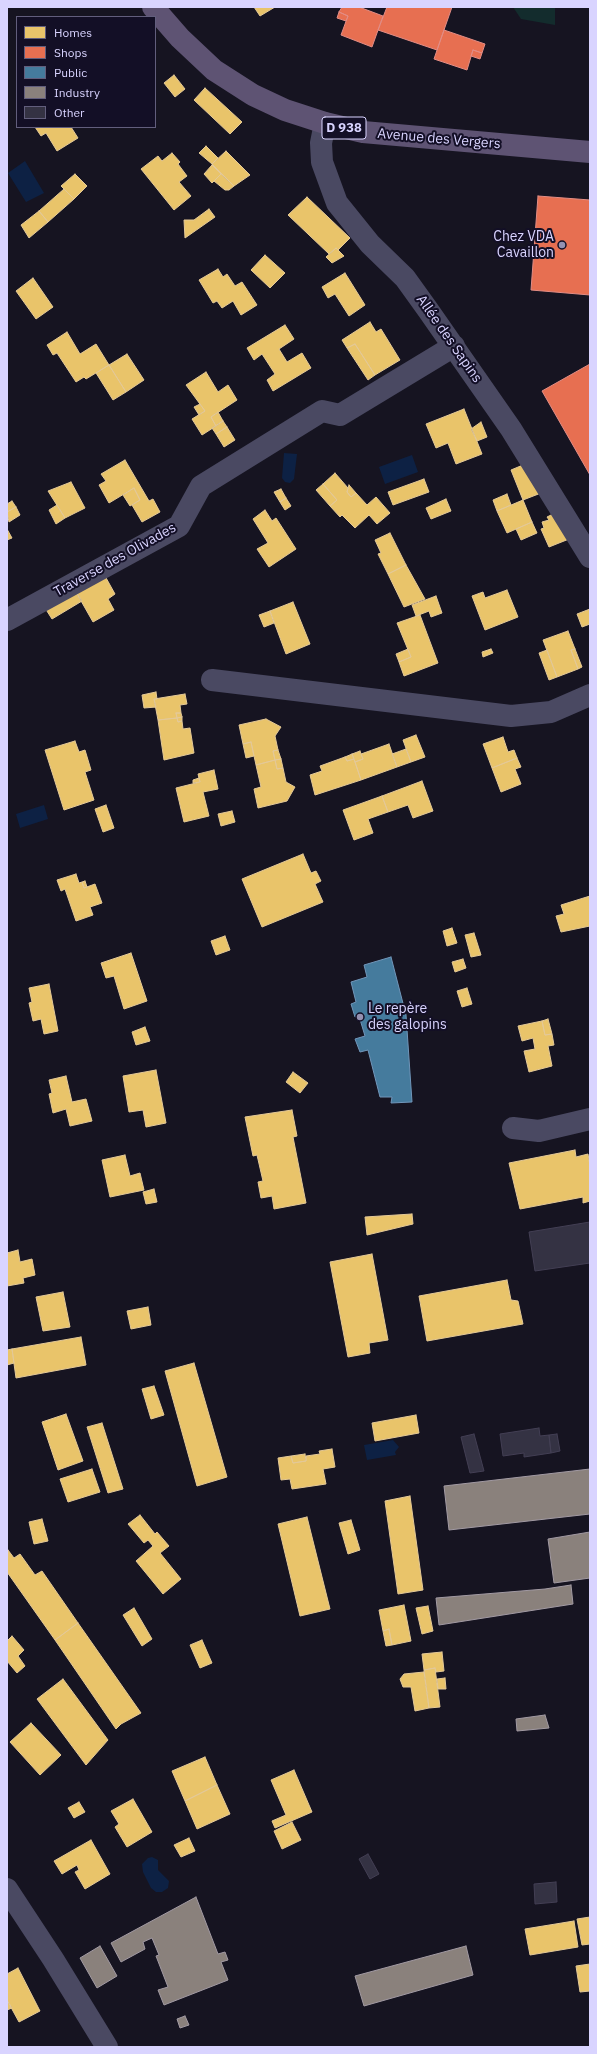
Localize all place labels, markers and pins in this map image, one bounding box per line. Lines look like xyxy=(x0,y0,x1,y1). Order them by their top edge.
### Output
place label: Chez VDA Cavaillon xyxy=(493,229,554,262)
marker: Chez VDA Cavaillon xyxy=(557,240,567,250)
place label: Le repère des galopins xyxy=(368,1001,447,1034)
marker: Le repère des galopins xyxy=(355,1012,365,1022)

